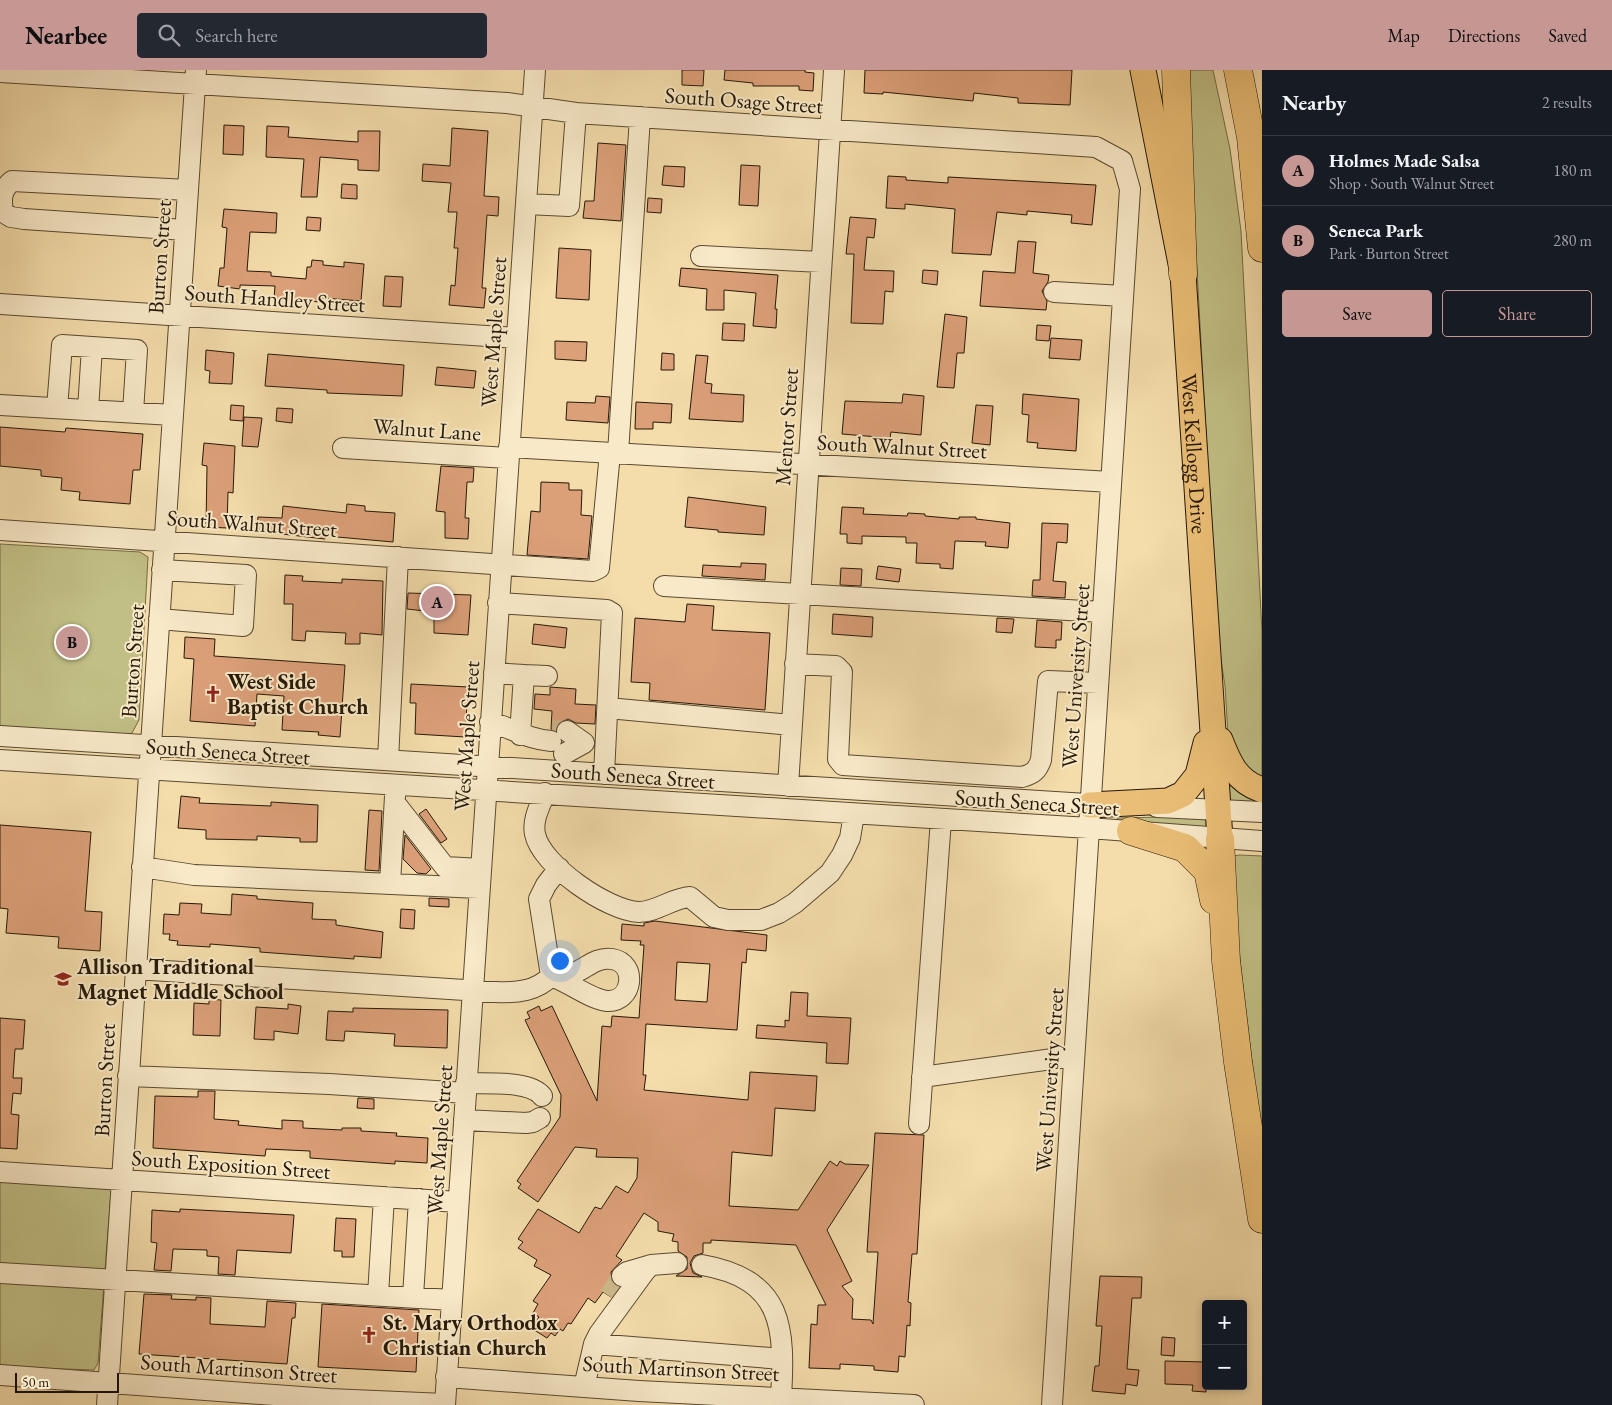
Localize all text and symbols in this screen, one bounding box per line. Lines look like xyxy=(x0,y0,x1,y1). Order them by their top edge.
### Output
search box xyxy=(137,13,487,58)
text: Nearbee xyxy=(25,20,107,51)
icon: search xyxy=(155,21,183,49)
text: Search here xyxy=(195,23,278,48)
text: Map xyxy=(1388,24,1420,47)
text: Directions xyxy=(1448,24,1520,47)
text: Saved xyxy=(1548,24,1587,47)
street label: South Osage Street xyxy=(664,80,824,121)
text: Nearby xyxy=(1282,89,1346,116)
text: 2 results xyxy=(1542,92,1592,113)
text: Holmes Made Salsa xyxy=(1329,148,1480,173)
text: A xyxy=(1292,160,1304,181)
text: 180 m xyxy=(1553,160,1592,181)
text: Shop · South Walnut Street xyxy=(1329,173,1494,194)
street label: Burton Street xyxy=(141,199,178,315)
text: Seneca Park xyxy=(1329,218,1423,243)
text: B xyxy=(1293,230,1303,251)
text: 280 m xyxy=(1553,230,1592,251)
text: Park · Burton Street xyxy=(1329,243,1449,264)
street label: West Maple Street xyxy=(474,256,513,408)
street label: South Handley Street xyxy=(184,278,366,319)
button: Save xyxy=(1282,290,1432,337)
button: Share xyxy=(1442,290,1592,337)
street label: Mentor Street xyxy=(768,367,805,487)
street label: West Kellogg Drive xyxy=(1175,373,1214,535)
street label: Walnut Lane xyxy=(372,411,482,448)
street label: South Walnut Street xyxy=(816,428,988,465)
street label: South Walnut Street xyxy=(166,503,338,544)
pin: A xyxy=(421,583,453,621)
street label: West University Street xyxy=(1055,583,1096,769)
street label: Burton Street xyxy=(114,603,151,719)
pin: B xyxy=(56,623,88,661)
street label: West Maple Street xyxy=(447,660,486,812)
place label: West Side Baptist Church xyxy=(227,667,369,721)
church icon: West Side Baptist Church xyxy=(203,684,223,704)
street label: South Seneca Street xyxy=(145,731,311,772)
street label: South Seneca Street xyxy=(550,755,716,796)
street label: South Seneca Street xyxy=(954,782,1120,823)
your location xyxy=(547,948,573,974)
place label: Allison Traditional Magnet Middle School xyxy=(76,952,284,1006)
school or university icon: Allison Traditional Magnet Middle School xyxy=(53,969,73,989)
street label: West University Street xyxy=(1029,987,1070,1173)
street label: Burton Street xyxy=(87,1022,122,1138)
street label: West Maple Street xyxy=(420,1064,459,1216)
street label: South Exposition Street xyxy=(130,1143,332,1186)
map controls xyxy=(1202,1300,1247,1390)
button: + xyxy=(1202,1300,1247,1345)
place label: St. Mary Orthodox Christian Church xyxy=(383,1308,558,1362)
church icon: St. Mary Orthodox Christian Church xyxy=(359,1325,379,1345)
button: − xyxy=(1202,1345,1247,1390)
street label: South Martinson Street xyxy=(140,1347,338,1390)
street label: South Martinson Street xyxy=(582,1349,780,1388)
scale bar xyxy=(15,1370,119,1393)
text: 50 m xyxy=(22,1373,49,1391)

